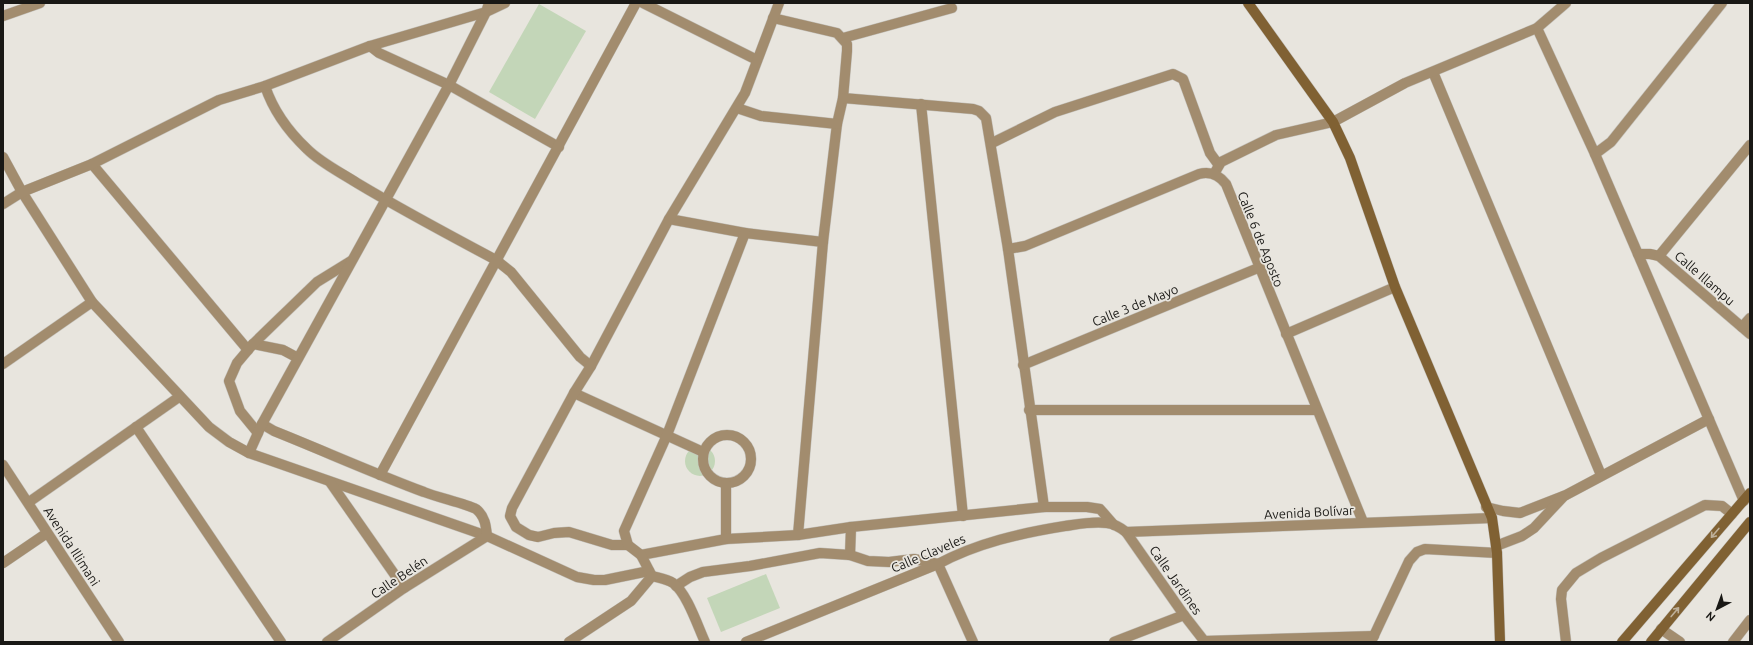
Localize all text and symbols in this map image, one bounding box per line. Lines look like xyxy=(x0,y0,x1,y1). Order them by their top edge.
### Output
street label: Calle 6 de Agosto xyxy=(1235,189,1287,289)
street label: Calle Illampu xyxy=(1672,248,1738,308)
street label: Calle 3 de Mayo xyxy=(1090,281,1180,329)
street label: Avenida Bolívar xyxy=(1264,503,1354,521)
street label: Avenida Illimani xyxy=(41,504,103,588)
one-way arrow xyxy=(1711,528,1720,538)
street label: Calle Claveles xyxy=(889,531,968,575)
street label: Calle Jardines xyxy=(1147,543,1205,617)
street label: Calle Belén xyxy=(368,553,430,601)
north arrow xyxy=(1697,589,1737,629)
one-way arrow xyxy=(1671,606,1680,617)
text: N xyxy=(1703,609,1717,624)

